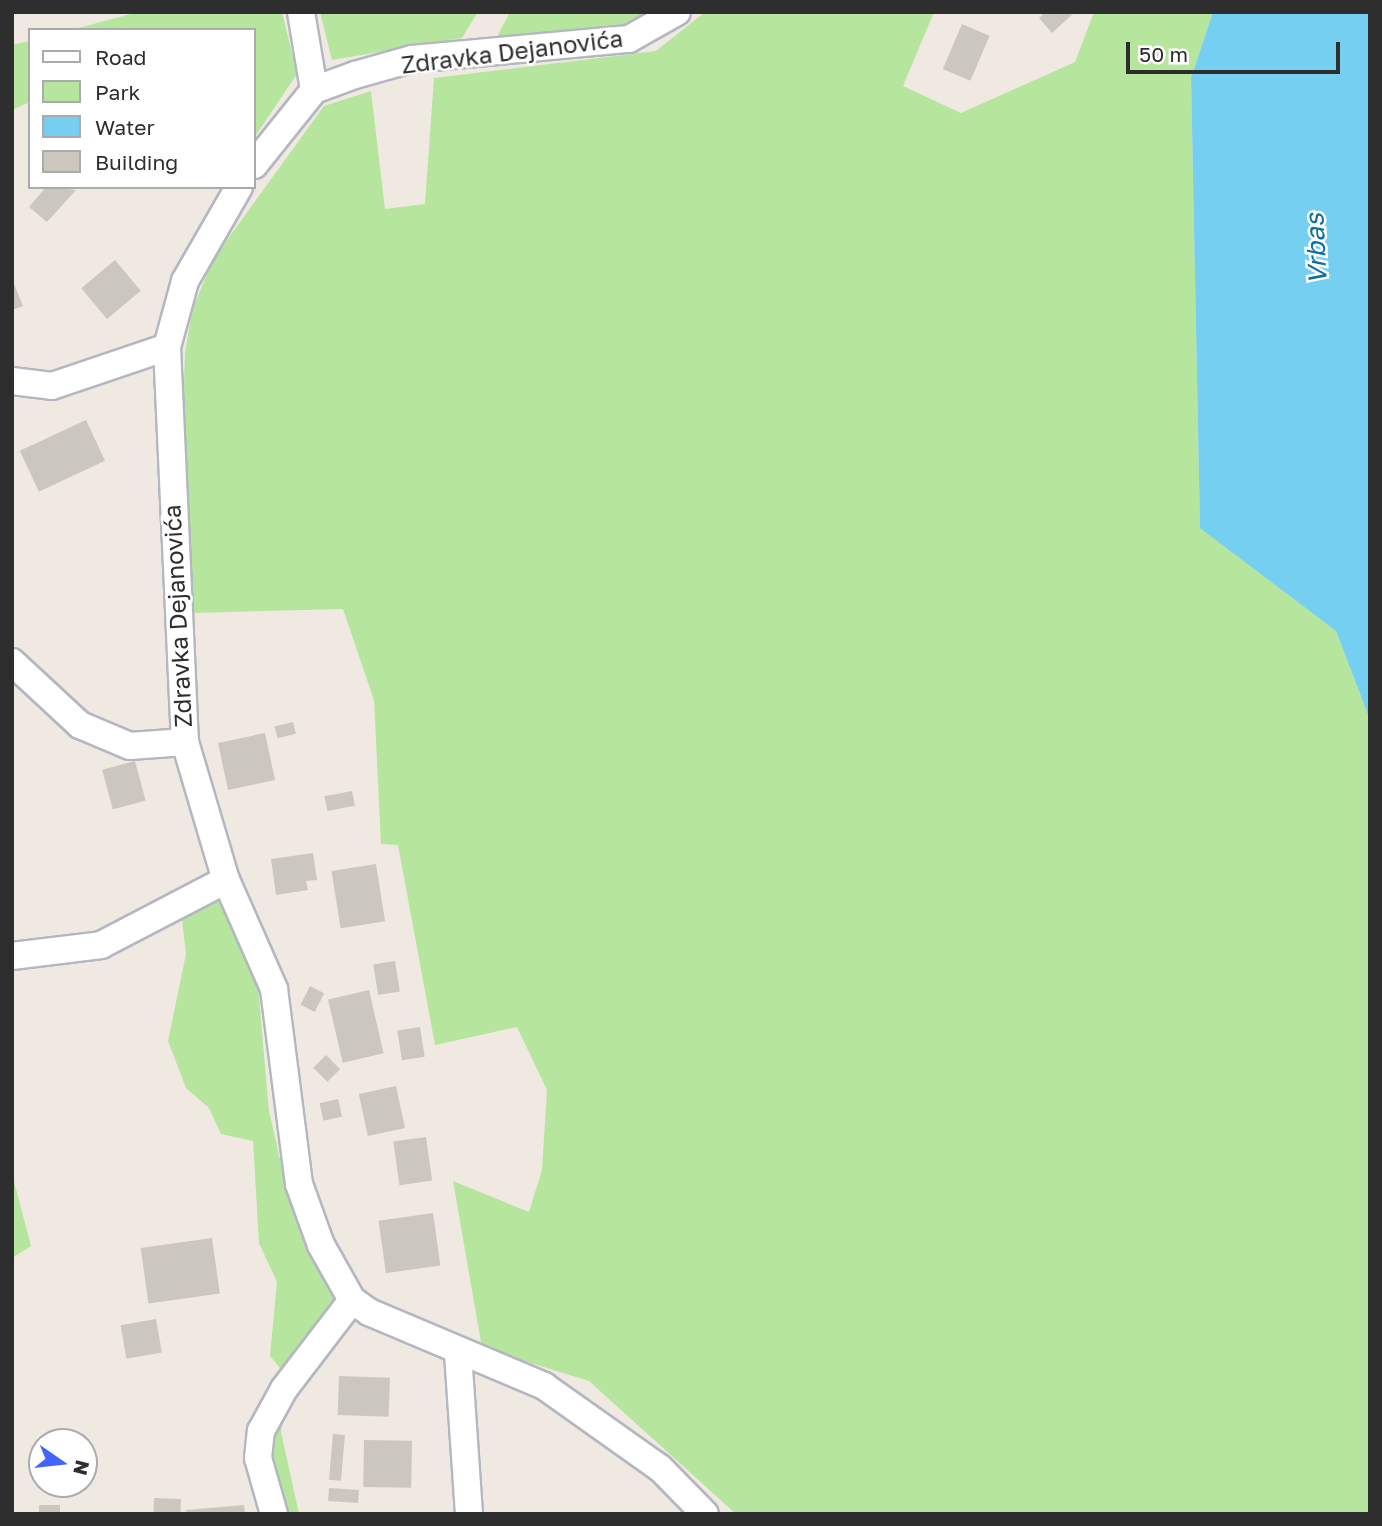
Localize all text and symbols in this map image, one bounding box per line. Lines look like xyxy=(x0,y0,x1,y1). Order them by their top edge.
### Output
street label: Zdravka Dejanovića xyxy=(400,23,624,79)
legend xyxy=(28,28,256,189)
scale bar xyxy=(1130,28,1344,72)
text: 50 m xyxy=(1139,41,1188,67)
text: Road xyxy=(95,44,146,70)
text: Park xyxy=(95,79,140,105)
text: Water xyxy=(95,114,155,140)
text: Building xyxy=(95,149,178,175)
water label: Vrbas xyxy=(1299,213,1333,285)
street label: Zdravka Dejanovića xyxy=(157,504,197,728)
north arrow xyxy=(28,1428,98,1498)
text: N xyxy=(69,1458,95,1478)

